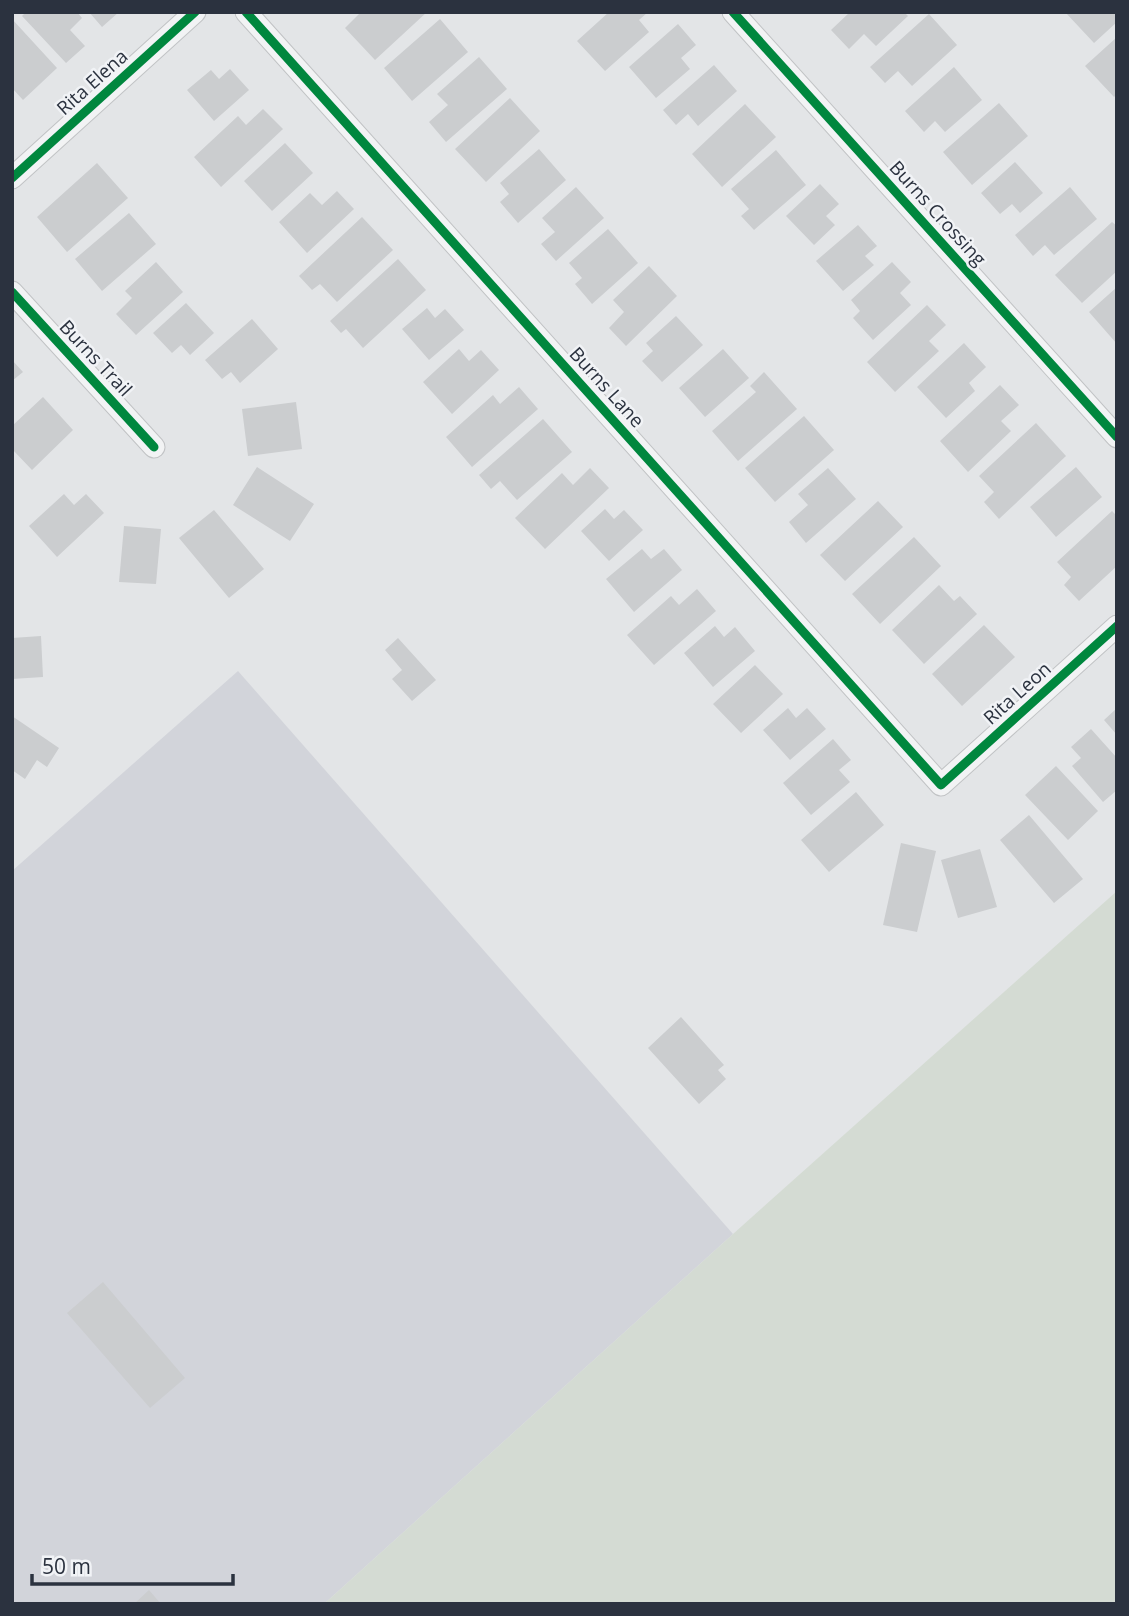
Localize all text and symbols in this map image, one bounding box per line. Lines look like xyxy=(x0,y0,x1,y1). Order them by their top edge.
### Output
street label: Rita Elena xyxy=(51,43,133,121)
street label: Burns Crossing xyxy=(884,155,992,271)
street label: Burns Trail xyxy=(54,314,138,402)
street label: Burns Lane xyxy=(564,341,650,433)
street label: Rita Leon xyxy=(978,656,1056,730)
scale bar xyxy=(32,1542,233,1586)
text: 50 m xyxy=(42,1552,91,1580)

